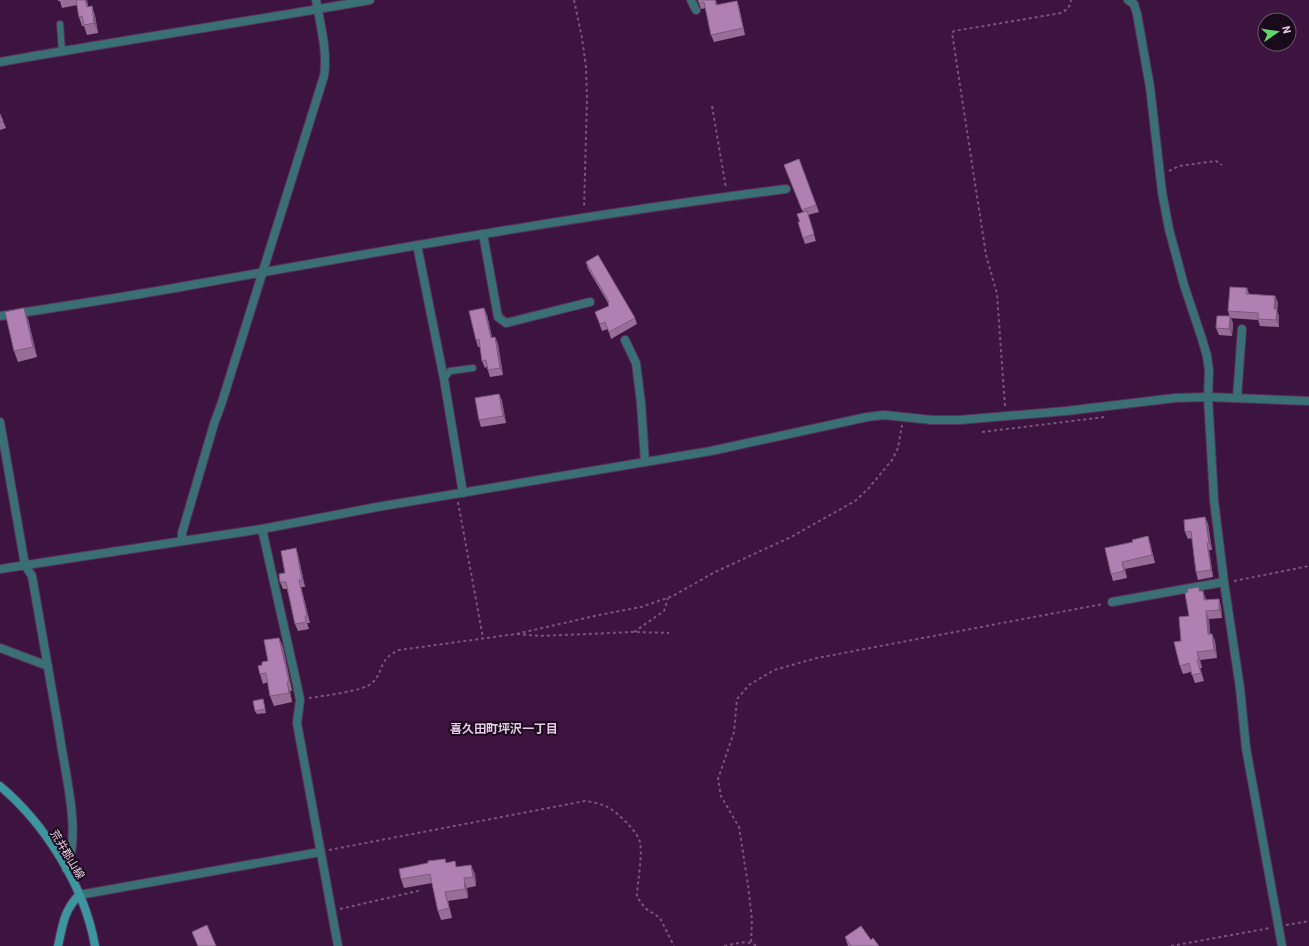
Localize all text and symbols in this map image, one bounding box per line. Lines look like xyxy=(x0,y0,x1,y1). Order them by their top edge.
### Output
north arrow xyxy=(1257,12,1297,52)
text: N xyxy=(1280,25,1294,35)
district label: 喜久田町坪沢一丁目 xyxy=(450,721,558,735)
street label: 荒井郡山線 xyxy=(48,827,88,881)

